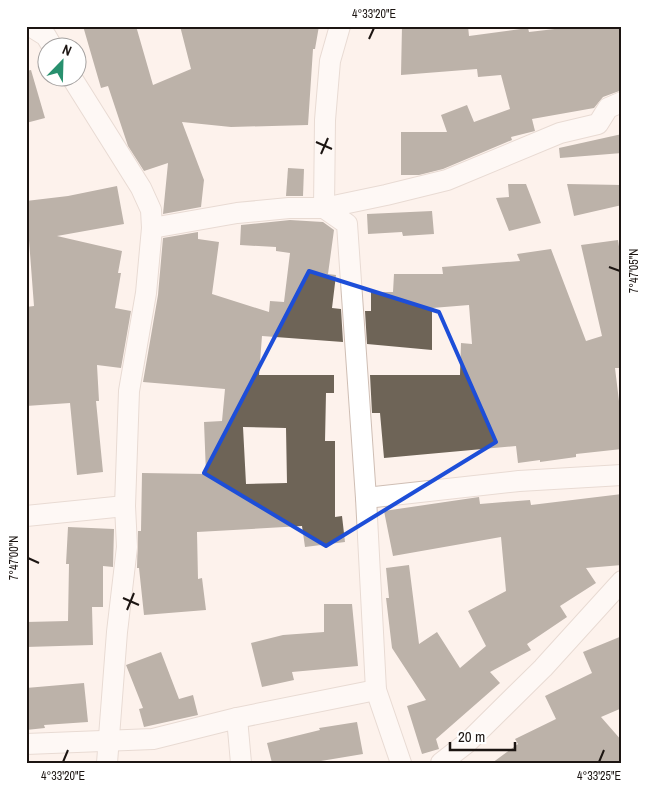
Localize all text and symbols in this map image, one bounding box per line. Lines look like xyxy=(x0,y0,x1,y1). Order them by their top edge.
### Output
text: 4°33'20"E xyxy=(352,6,396,22)
north arrow xyxy=(38,38,88,88)
text: N xyxy=(60,40,74,60)
text: 7°47'05"N xyxy=(626,249,642,293)
text: 7°47'00"N xyxy=(6,536,22,580)
scale bar xyxy=(450,719,516,751)
text: 20 m xyxy=(458,726,485,747)
text: 4°33'20"E xyxy=(41,768,85,784)
text: 4°33'25"E xyxy=(577,768,621,784)

